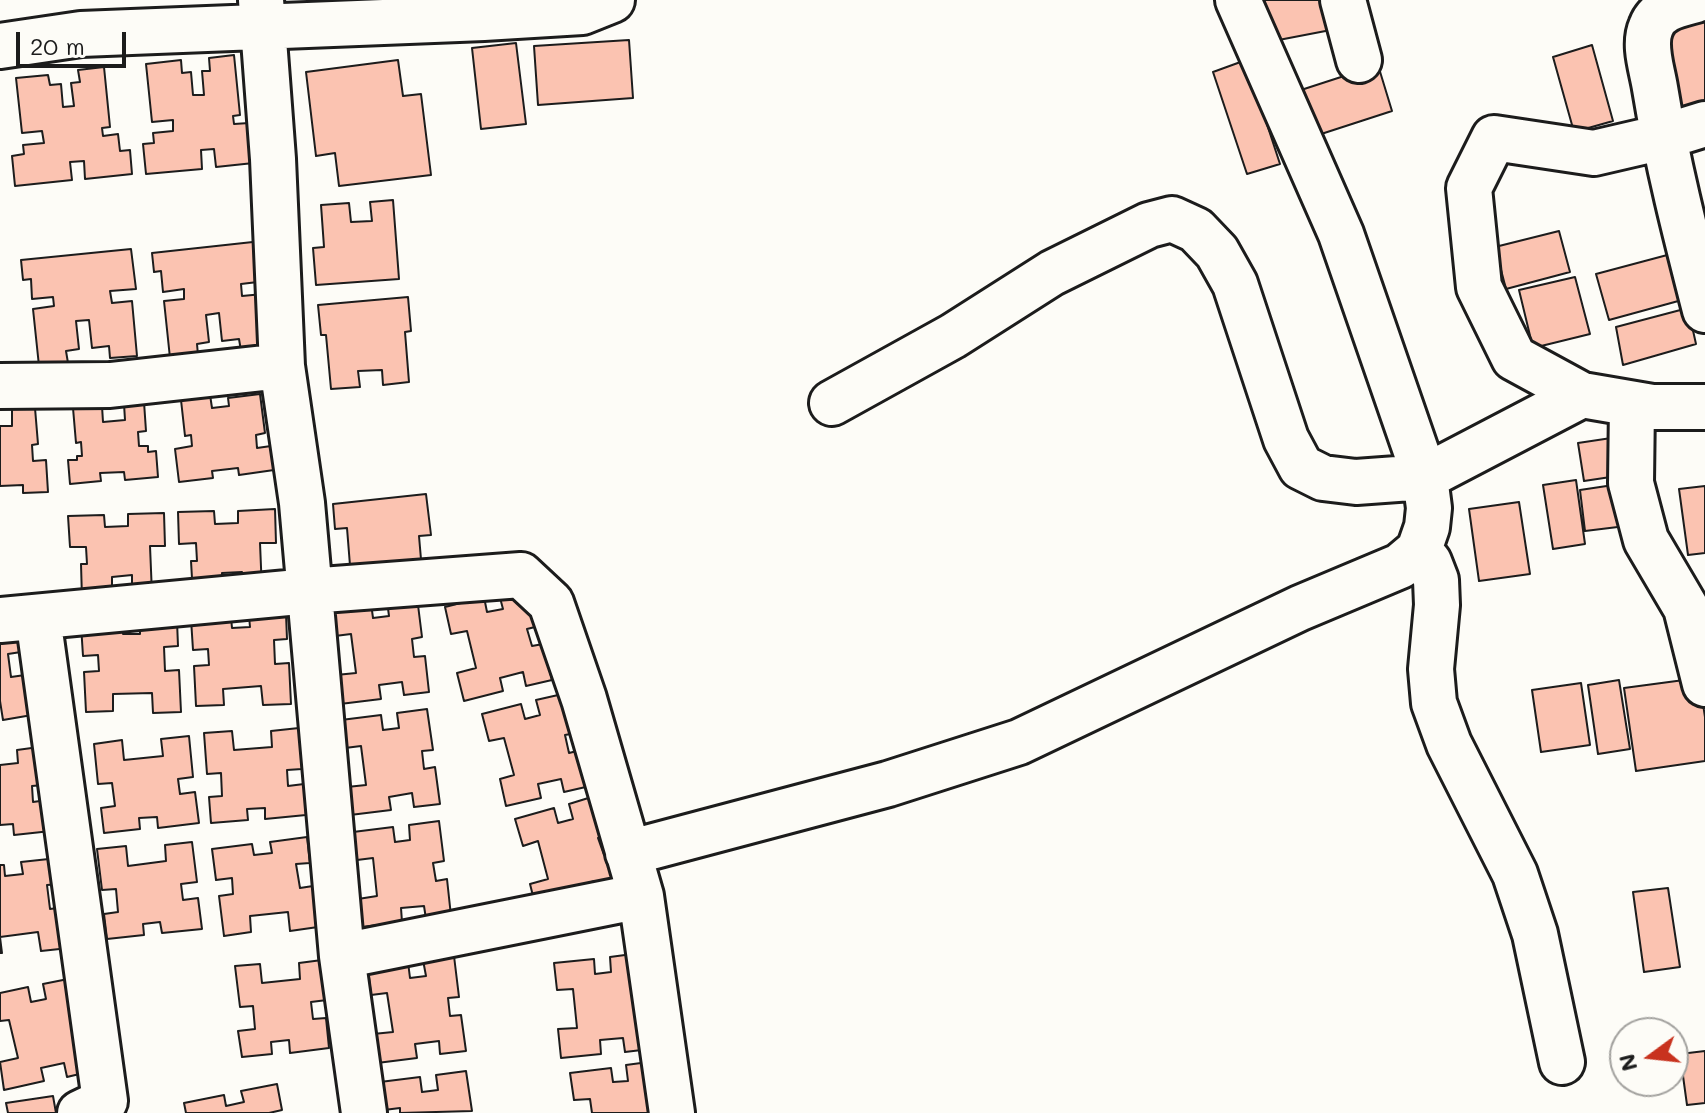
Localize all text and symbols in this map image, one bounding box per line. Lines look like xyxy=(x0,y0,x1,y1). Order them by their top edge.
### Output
scale bar xyxy=(20,16,130,66)
text: 20 m xyxy=(30,30,85,61)
north arrow xyxy=(1609,1017,1689,1097)
text: N xyxy=(1611,1051,1643,1075)

